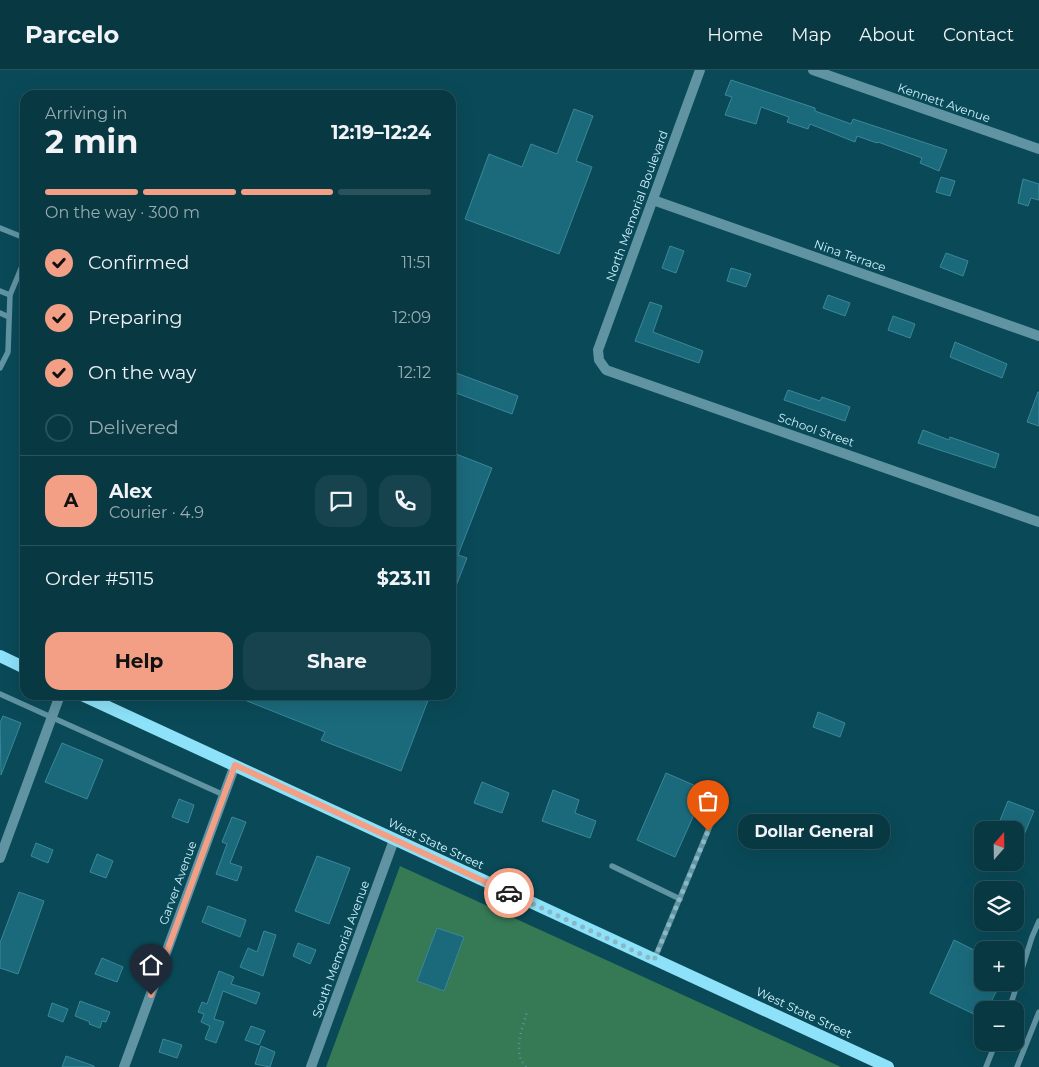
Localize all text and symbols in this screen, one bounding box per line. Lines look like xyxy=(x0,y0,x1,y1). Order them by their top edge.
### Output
text: Parcelo xyxy=(25,20,119,49)
text: Home xyxy=(707,24,763,46)
text: Map xyxy=(791,24,831,46)
text: About xyxy=(859,24,915,46)
text: Contact xyxy=(943,24,1014,46)
street label: Kennett Avenue xyxy=(896,80,992,125)
text: Arriving in xyxy=(45,104,127,123)
text: 12:19–12:24 xyxy=(331,121,431,144)
text: 2 min xyxy=(45,122,138,161)
street label: North Memorial Boulevard xyxy=(602,128,671,284)
text: On the way · 300 m xyxy=(45,203,200,222)
street label: Nina Terrace xyxy=(812,236,888,275)
icon: check xyxy=(45,249,73,277)
text: Confirmed xyxy=(88,251,189,274)
text: 11:51 xyxy=(401,253,431,272)
icon: check xyxy=(45,304,73,332)
text: Preparing xyxy=(88,306,183,329)
text: 12:09 xyxy=(392,308,431,327)
icon: check xyxy=(45,359,73,387)
text: On the way xyxy=(88,361,196,384)
text: 12:12 xyxy=(398,363,431,382)
street label: School Street xyxy=(776,409,856,450)
text: Delivered xyxy=(88,416,179,439)
button: chat xyxy=(315,475,367,527)
button: phone xyxy=(379,475,431,527)
text: Alex xyxy=(109,480,152,503)
text: A xyxy=(64,489,78,512)
text: Courier · 4.9 xyxy=(109,503,204,522)
text: Order #5115 xyxy=(45,567,154,590)
text: $23.11 xyxy=(377,567,431,590)
button: Help xyxy=(45,632,233,690)
button: Share xyxy=(243,632,431,690)
pin xyxy=(687,780,729,831)
icon: bag xyxy=(694,787,722,815)
callout: Dollar General xyxy=(738,814,890,848)
street label: West State Street xyxy=(386,815,487,872)
north arrow xyxy=(974,821,1024,871)
map controls xyxy=(974,821,1024,1051)
text: Dollar General xyxy=(754,822,874,841)
street label: Garver Avenue xyxy=(155,839,200,927)
courier xyxy=(484,868,534,918)
street label: South Memorial Avenue xyxy=(309,878,372,1019)
icon: car xyxy=(495,879,523,907)
button: layers xyxy=(974,881,1024,931)
button: + xyxy=(974,941,1024,991)
pin xyxy=(130,944,172,995)
icon: home xyxy=(137,951,165,979)
street label: West State Street xyxy=(754,984,855,1041)
button: − xyxy=(974,1001,1024,1051)

